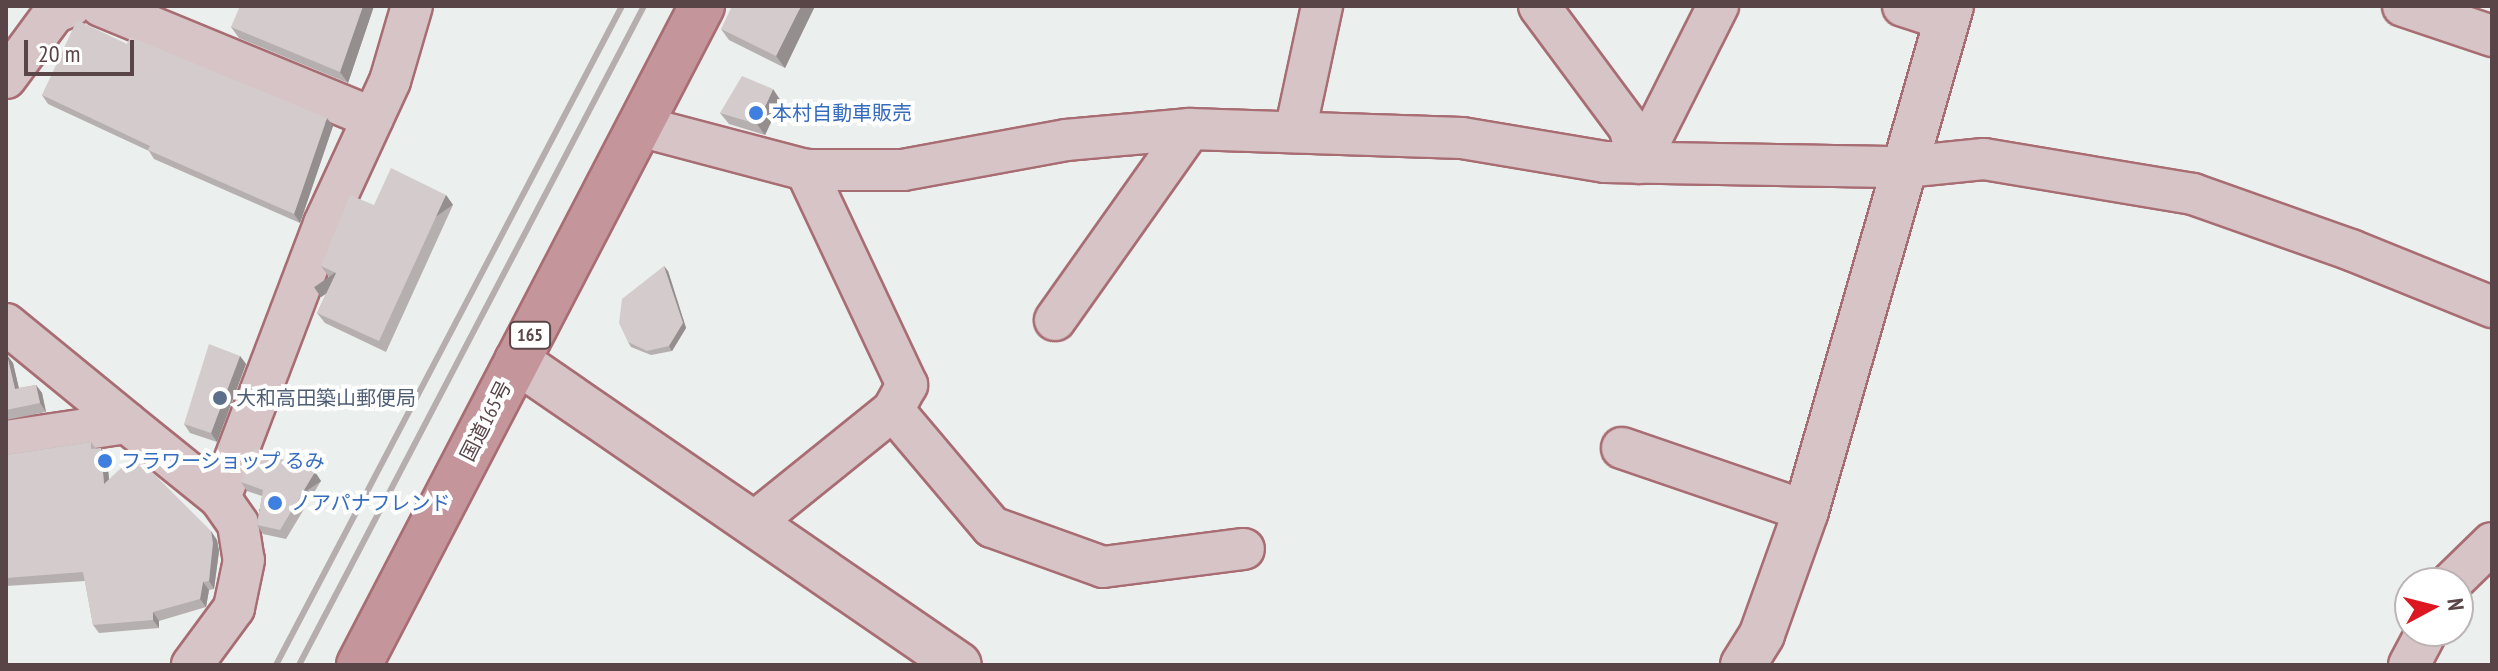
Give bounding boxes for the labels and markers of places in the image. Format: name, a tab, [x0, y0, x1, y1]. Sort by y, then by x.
place label: 本村自動車販売	[772, 101, 912, 125]
marker: 本村自動車販売	[747, 104, 765, 122]
place label: 大和高田築山郵便局	[236, 386, 416, 410]
marker: 大和高田築山郵便局	[211, 389, 229, 407]
place label: フラワーショップ るみ	[121, 449, 325, 473]
marker: フラワーショップ るみ	[96, 452, 114, 470]
place label: ノアパナフレンド	[291, 491, 451, 515]
marker: ノアパナフレンド	[266, 494, 284, 512]

